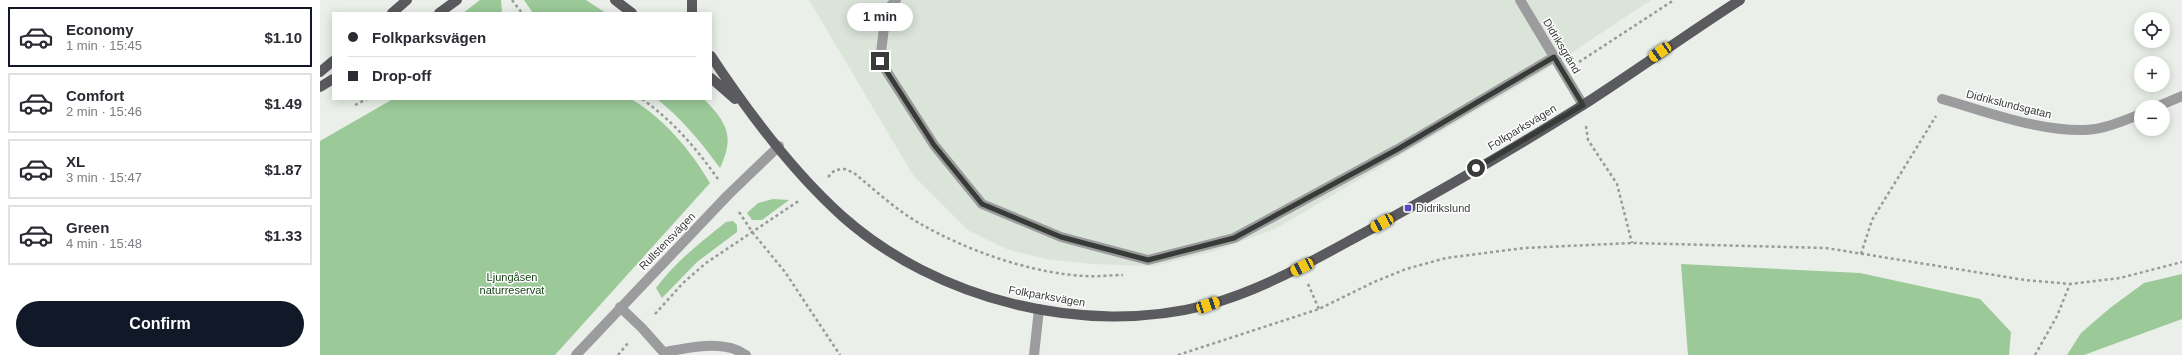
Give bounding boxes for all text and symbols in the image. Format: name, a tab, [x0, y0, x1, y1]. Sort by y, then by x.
callout: 1 min	[847, 3, 913, 31]
text: 1 min	[863, 9, 897, 24]
map controls	[2134, 12, 2170, 136]
button: locate	[2134, 12, 2170, 48]
street label: Didriksgränd	[1541, 16, 1583, 76]
icon: car	[18, 19, 54, 55]
text: Economy	[66, 21, 134, 38]
text: $1.10	[264, 29, 302, 46]
text: Folkparksvägen	[372, 29, 486, 46]
text: 1 min · 15:45	[66, 38, 142, 53]
car	[1647, 40, 1673, 64]
route end	[871, 52, 889, 70]
button: +	[2134, 56, 2170, 92]
text: Drop-off	[372, 67, 431, 84]
icon: car	[18, 85, 54, 121]
text: Comfort	[66, 87, 124, 104]
street label: Didrikslundsgatan	[1965, 88, 2053, 120]
text: $1.49	[264, 95, 302, 112]
button: −	[2134, 100, 2170, 136]
street label: Folkparksvägen	[1486, 102, 1558, 152]
text: 2 min · 15:46	[66, 104, 142, 119]
icon: car	[18, 151, 54, 187]
text: XL	[66, 153, 85, 170]
route start	[1467, 159, 1485, 177]
text: $1.87	[264, 161, 302, 178]
text: 3 min · 15:47	[66, 170, 142, 185]
place label: Didrikslund	[1416, 202, 1470, 214]
marker: Didrikslund	[1403, 203, 1413, 213]
street label: Rullstensvägen	[637, 210, 697, 272]
car	[1369, 212, 1395, 234]
icon: car	[18, 217, 54, 253]
text: Green	[66, 219, 109, 236]
text: $1.33	[264, 227, 302, 244]
text: 4 min · 15:48	[66, 236, 142, 251]
car	[1289, 256, 1315, 278]
park label: Ljungåsen naturreservat	[480, 271, 544, 296]
street label: Folkparksvägen	[1008, 283, 1086, 309]
car	[1195, 295, 1221, 315]
button: Confirm	[16, 301, 304, 347]

